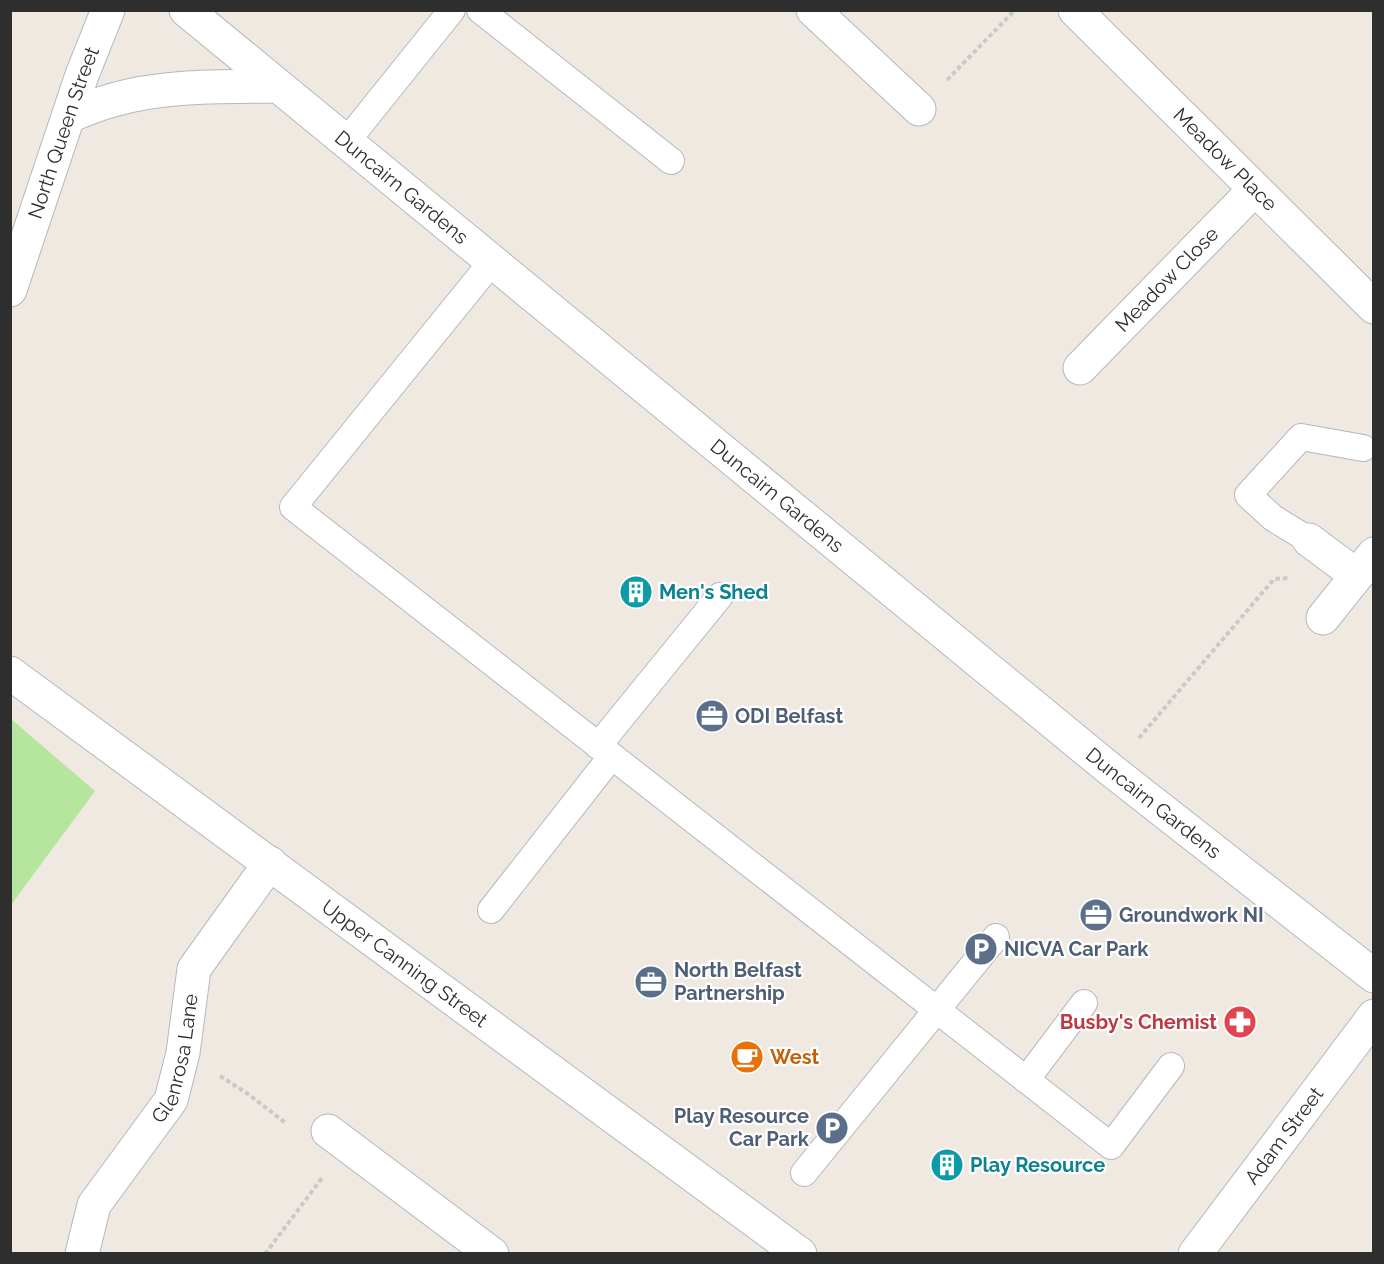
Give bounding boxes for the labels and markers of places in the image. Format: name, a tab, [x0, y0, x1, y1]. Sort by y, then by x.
building icon: Men's Shed	[618, 574, 654, 610]
place label: Men's Shed	[659, 580, 768, 604]
office icon: ODI Belfast	[694, 698, 730, 734]
place label: ODI Belfast	[735, 704, 843, 728]
office icon: Groundwork NI	[1078, 897, 1114, 933]
place label: Groundwork NI	[1119, 903, 1264, 927]
parking icon: NICVA Car Park	[963, 931, 999, 967]
place label: NICVA Car Park	[1004, 937, 1149, 961]
place label: North Belfast Partnership	[674, 958, 802, 1005]
office icon: North Belfast Partnership	[633, 964, 669, 1000]
pharmacy icon: Busby's Chemist	[1222, 1004, 1258, 1040]
place label: Busby's Chemist	[1060, 1010, 1217, 1034]
cafe icon: West	[729, 1039, 765, 1075]
place label: West	[770, 1045, 819, 1069]
place label: Play Resource Car Park	[674, 1104, 810, 1151]
parking icon: Play Resource Car Park	[814, 1110, 850, 1146]
building icon: Play Resource	[929, 1147, 965, 1183]
place label: Play Resource	[970, 1153, 1105, 1177]

